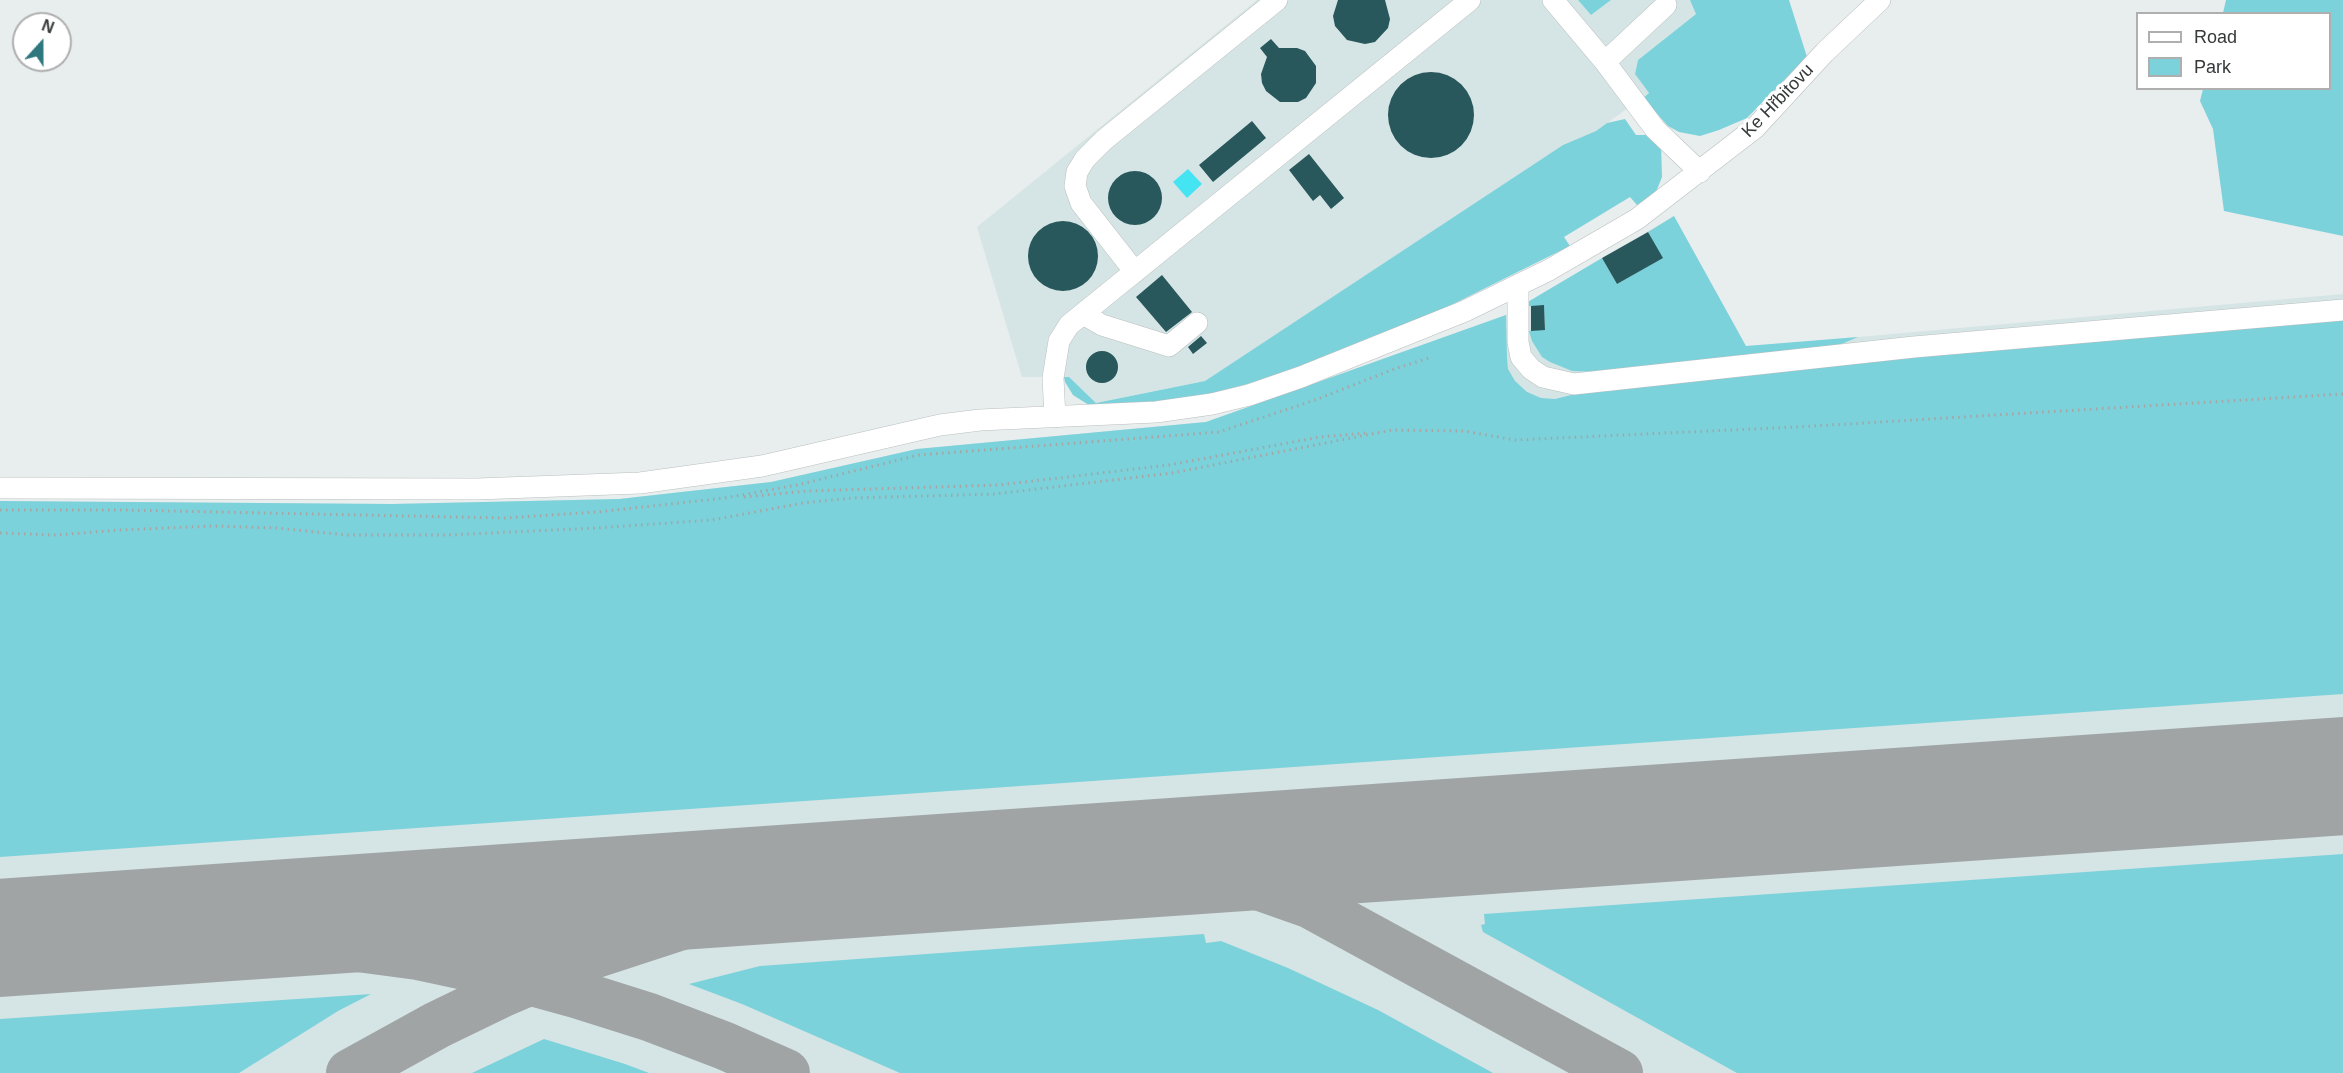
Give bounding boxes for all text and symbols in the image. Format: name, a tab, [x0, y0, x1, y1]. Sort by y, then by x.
north arrow	[12, 12, 72, 72]
legend	[2136, 12, 2331, 90]
text: N	[39, 17, 56, 37]
text: Road	[2194, 27, 2237, 47]
text: Park	[2194, 57, 2231, 77]
street label: Ke Hřbitovu	[1738, 60, 1818, 142]

